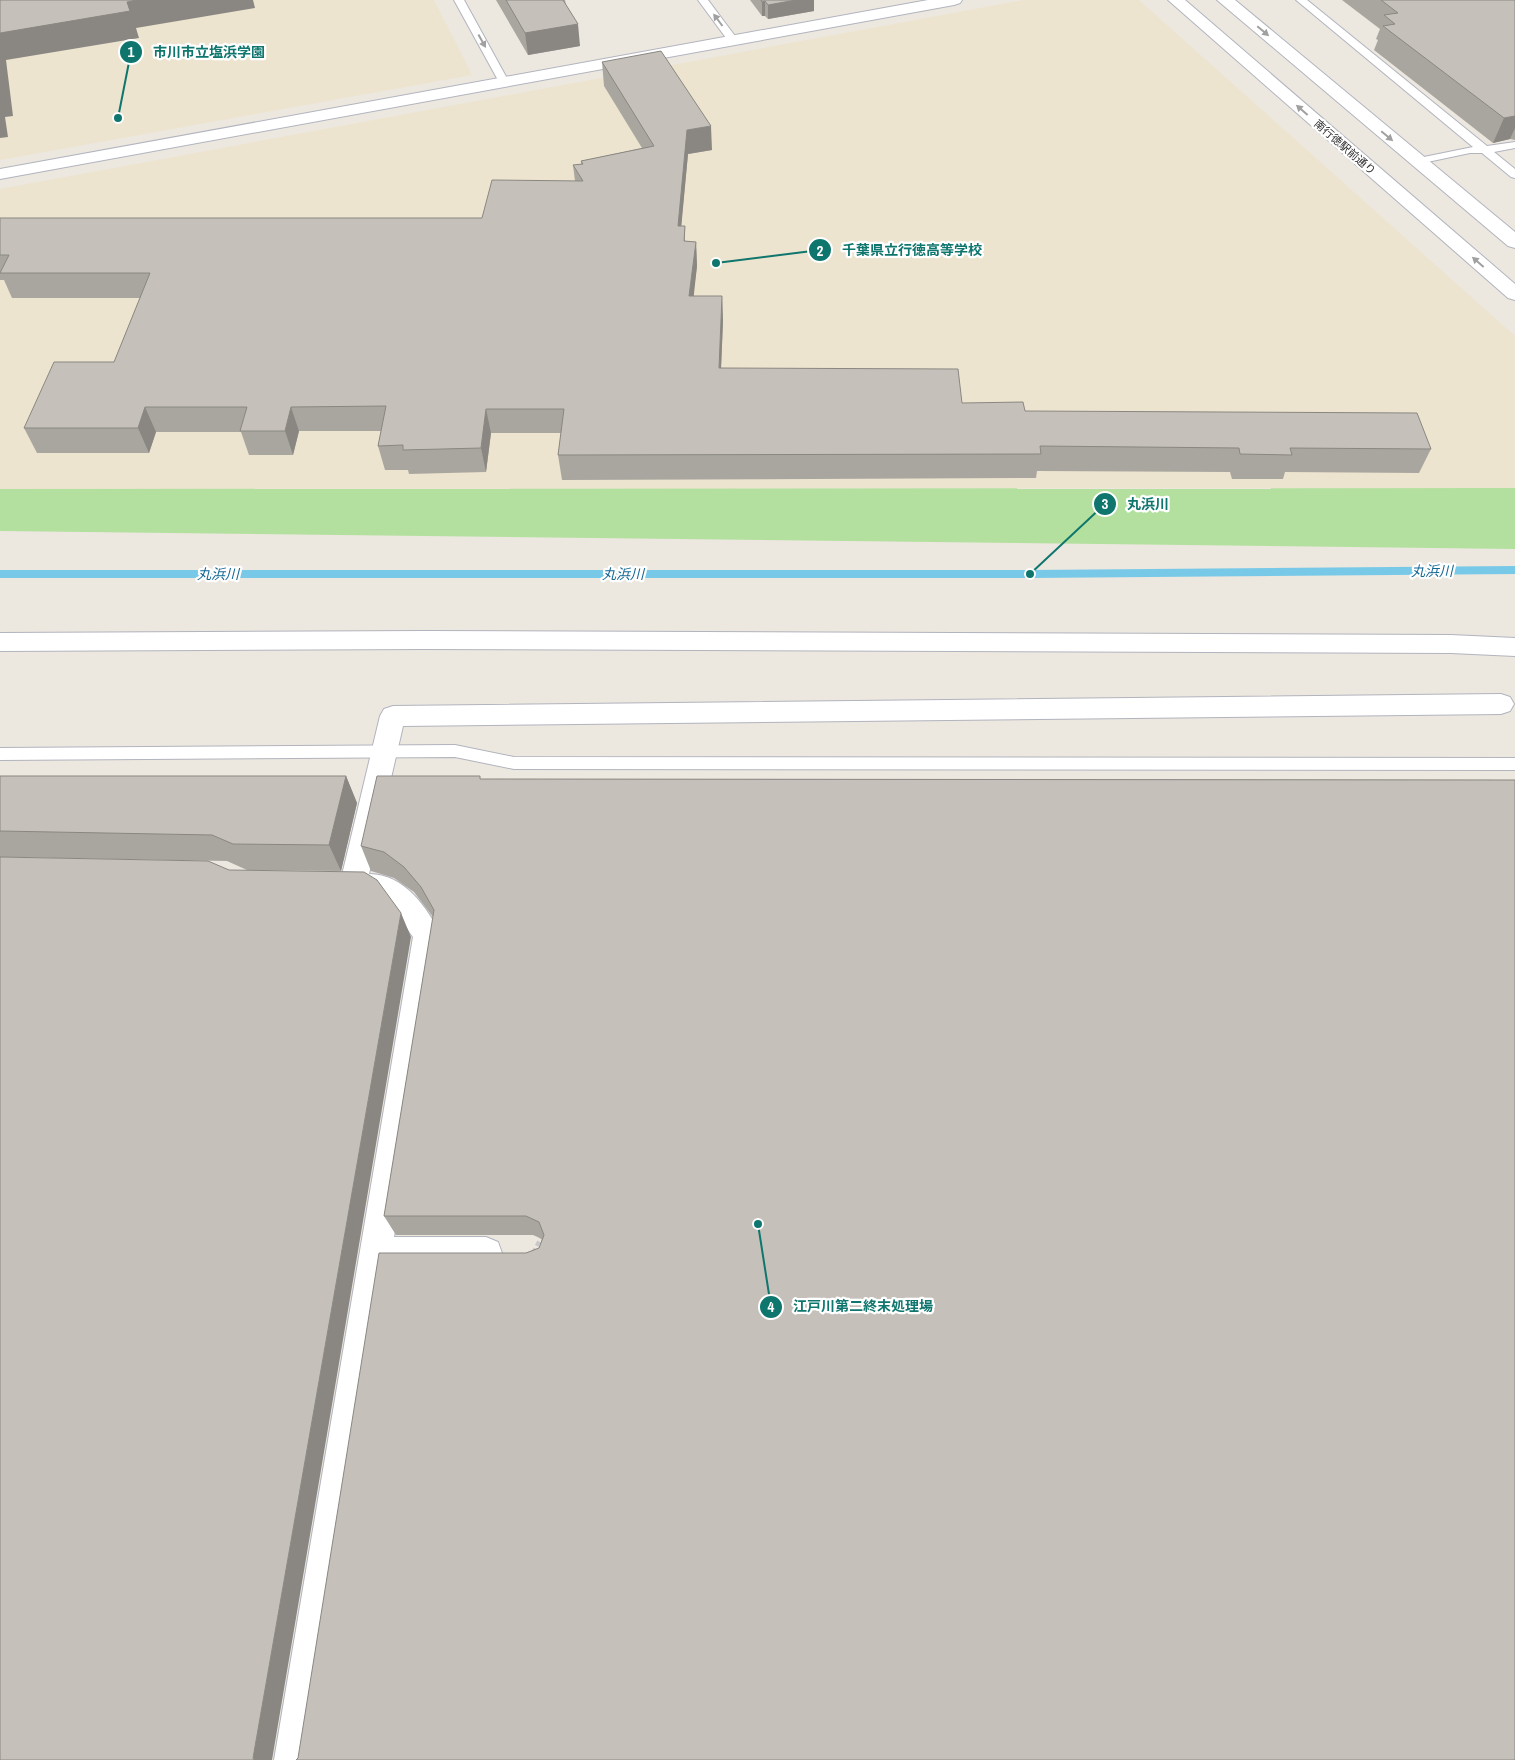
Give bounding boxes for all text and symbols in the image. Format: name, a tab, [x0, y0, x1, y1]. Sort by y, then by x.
one-way arrow	[713, 13, 723, 27]
one-way arrow	[1256, 26, 1269, 37]
one-way arrow	[478, 34, 486, 48]
callout: 市川市立塩浜学園	[118, 38, 275, 67]
text: 1	[128, 41, 135, 62]
text: 市川市立塩浜学園	[153, 43, 265, 61]
one-way arrow	[1296, 104, 1309, 115]
street label: 南行徳駅前通り	[1311, 116, 1379, 178]
one-way arrow	[1381, 130, 1394, 141]
callout: 千葉県立行徳高等学校	[807, 236, 992, 265]
text: 2	[817, 240, 824, 261]
text: 千葉県立行徳高等学校	[842, 241, 982, 259]
one-way arrow	[1473, 256, 1485, 268]
callout: 丸浜川	[1092, 489, 1179, 518]
text: 3	[1102, 493, 1109, 514]
text: 丸浜川	[1127, 495, 1169, 513]
water label: 丸浜川	[1411, 562, 1455, 580]
water label: 丸浜川	[197, 565, 241, 583]
water label: 丸浜川	[602, 565, 646, 583]
callout: 江戸川第二終末処理場	[758, 1292, 943, 1321]
text: 4	[768, 1296, 775, 1317]
text: 江戸川第二終末処理場	[793, 1297, 933, 1315]

